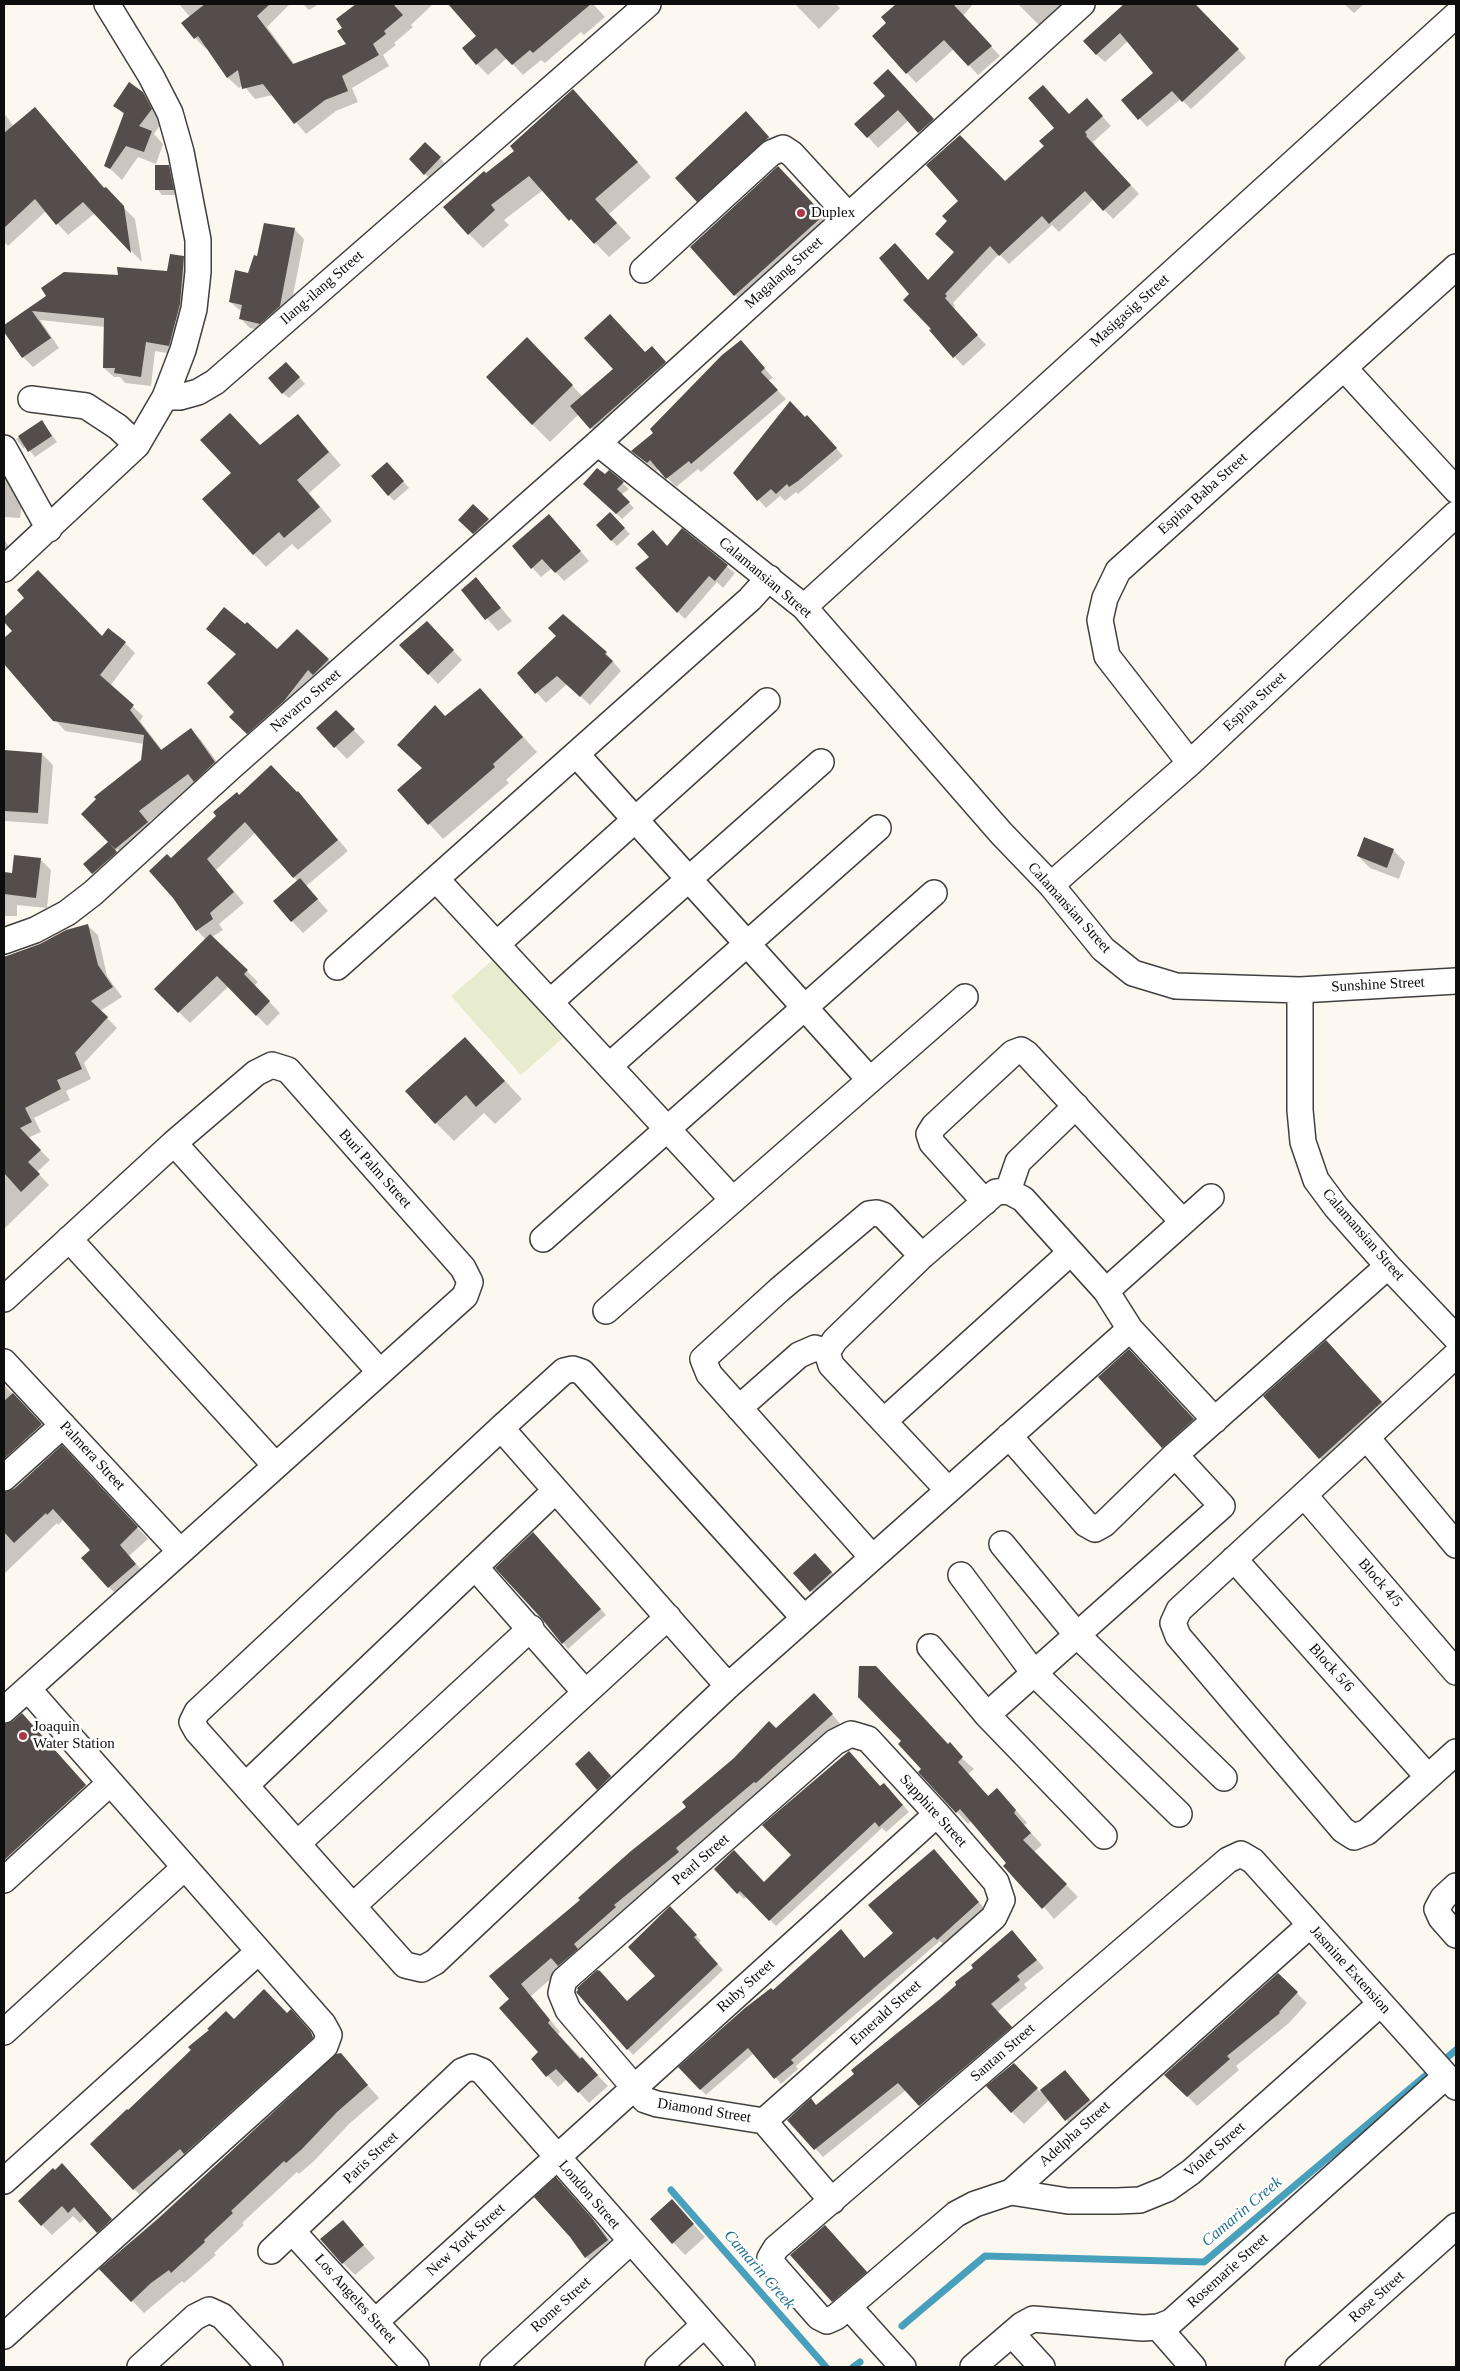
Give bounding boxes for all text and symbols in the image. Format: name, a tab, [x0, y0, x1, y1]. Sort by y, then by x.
place label: Duplex	[811, 204, 855, 222]
marker: Duplex	[795, 207, 807, 219]
street label: Magalang Street	[741, 233, 827, 313]
street label: Ilang-ilang Street	[277, 247, 367, 329]
street label: Masigasig Street	[1087, 271, 1173, 351]
street label: Espina Baba Street	[1155, 449, 1251, 539]
street label: Calamansian Street	[715, 534, 815, 622]
street label: Navarro Street	[267, 665, 345, 737]
street label: Espina Street	[1220, 668, 1290, 736]
street label: Calamansian Street	[1023, 859, 1115, 957]
street label: Sunshine Street	[1331, 974, 1425, 996]
street label: Buri Palm Street	[335, 1126, 415, 1212]
street label: Calamansian Street	[1318, 1185, 1408, 1285]
street label: Palmera Street	[55, 1418, 129, 1494]
street label: Block 4/5	[1354, 1555, 1406, 1611]
street label: Block 5/6	[1305, 1640, 1357, 1696]
place label: Joaquin Water Station	[33, 1718, 115, 1753]
marker: Joaquin Water Station	[17, 1730, 29, 1742]
street label: Sapphire Street	[896, 1771, 970, 1851]
street label: Pearl Street	[669, 1830, 733, 1890]
street label: Jasmine Extension	[1306, 1922, 1394, 2018]
street label: Ruby Street	[714, 1955, 778, 2017]
street label: Emerald Street	[847, 1976, 925, 2050]
street label: Santan Street	[967, 2020, 1039, 2086]
street label: Diamond Street	[656, 2095, 752, 2127]
street label: Adelpha Street	[1036, 2097, 1114, 2171]
street label: Violet Street	[1181, 2118, 1249, 2182]
street label: Paris Street	[340, 2128, 402, 2188]
street label: London Street	[554, 2157, 624, 2233]
water label: Camarin Creek	[1198, 2173, 1286, 2251]
street label: New York Street	[423, 2200, 509, 2280]
water label: Camarin Creek	[719, 2227, 799, 2313]
street label: Rosemarie Street	[1184, 2230, 1272, 2312]
street label: Los Angeles Street	[310, 2251, 400, 2347]
street label: Rose Street	[1345, 2267, 1409, 2327]
street label: Rome Street	[527, 2273, 595, 2337]

